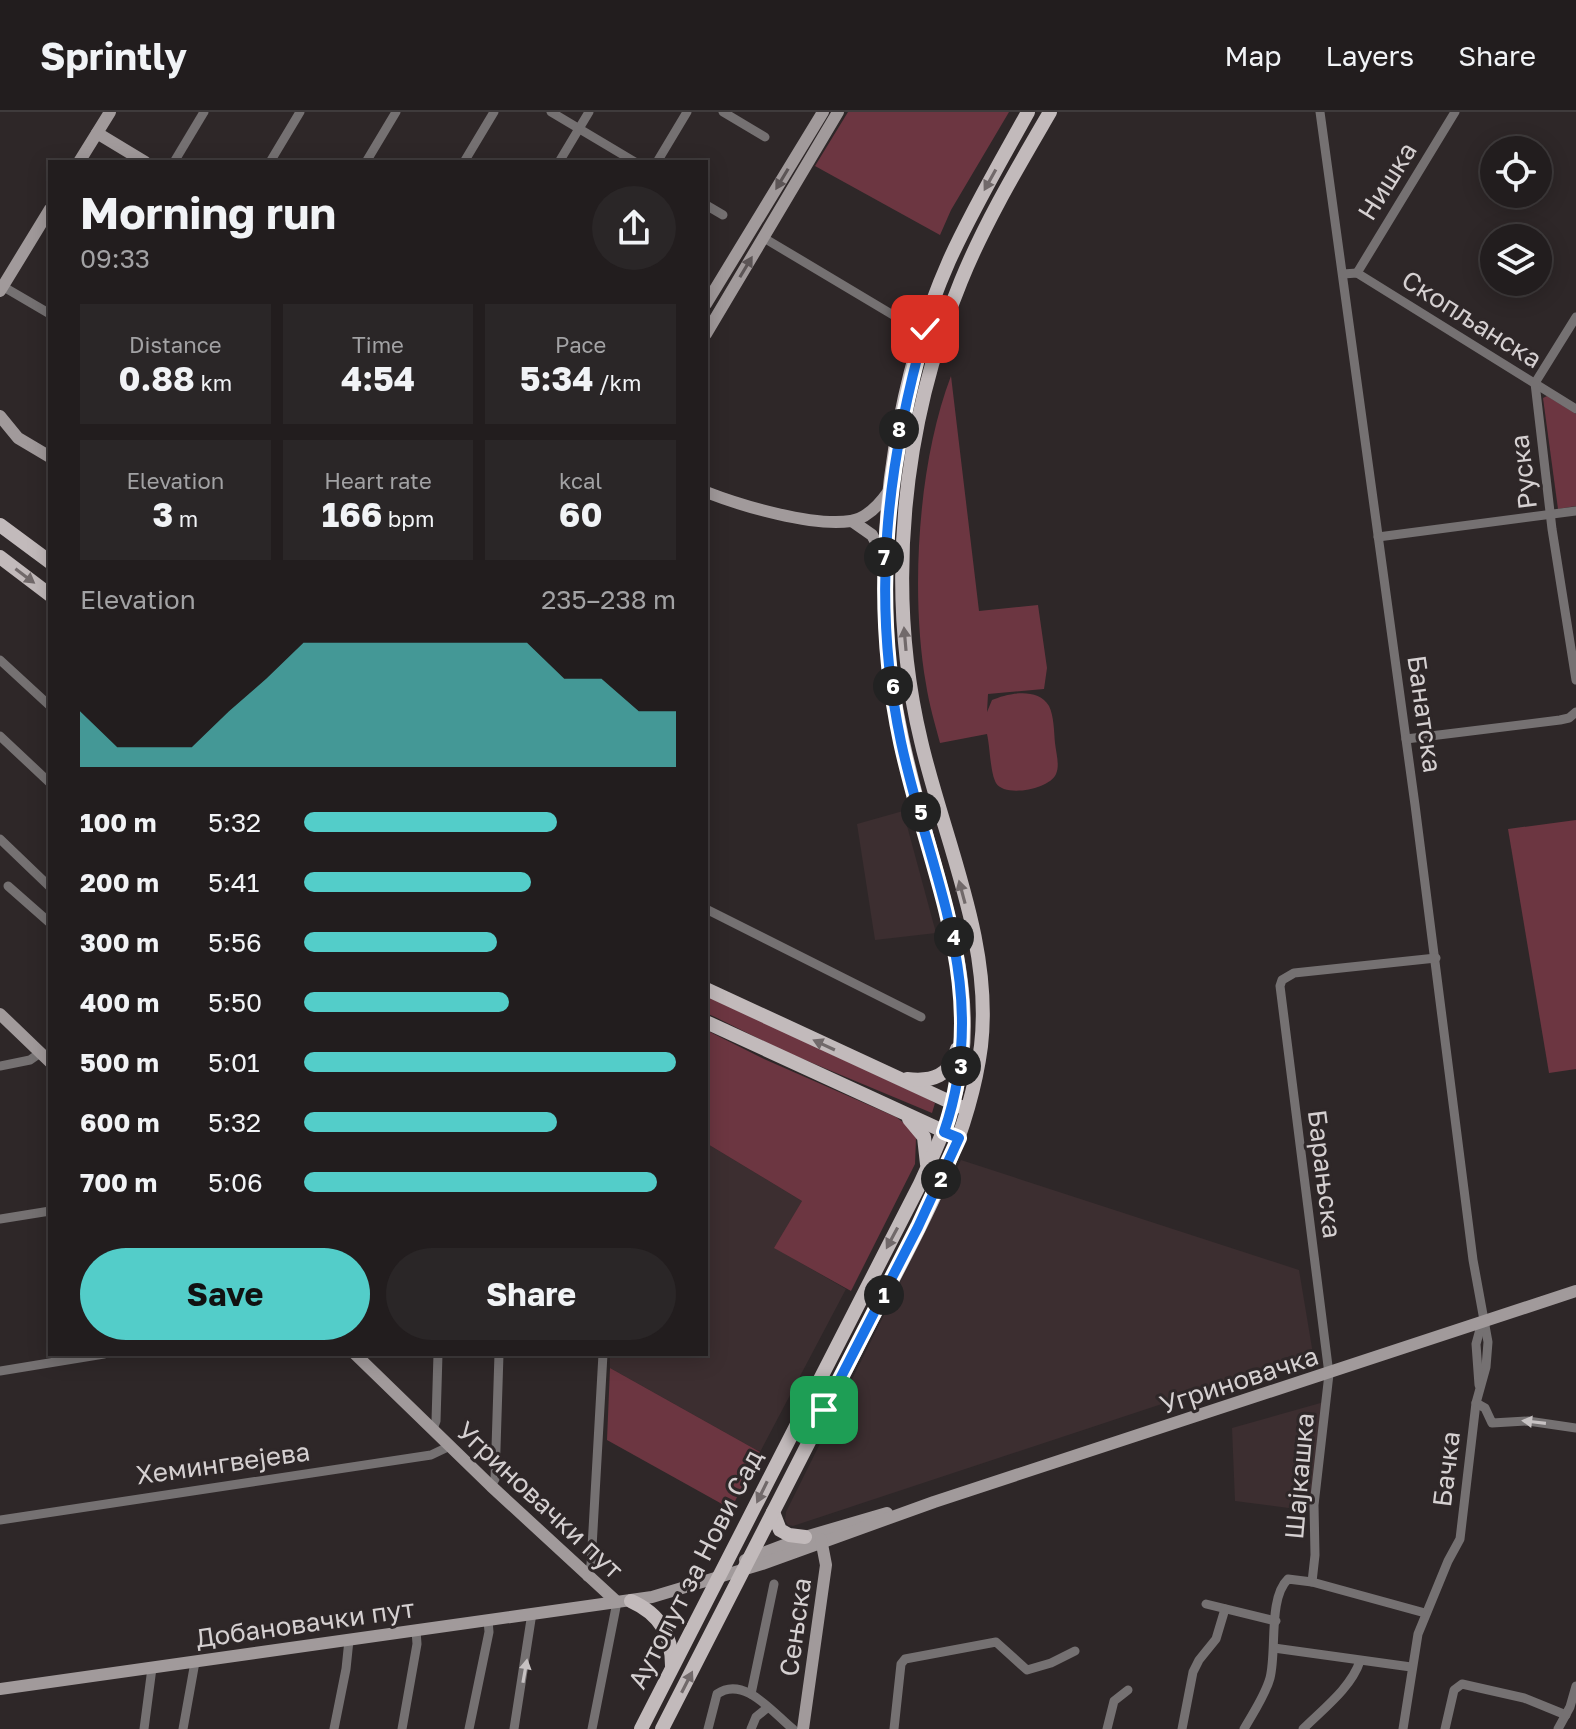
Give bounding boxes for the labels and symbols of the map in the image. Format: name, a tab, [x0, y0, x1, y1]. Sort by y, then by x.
street label: Нишка	[1351, 136, 1423, 226]
one-way arrow	[775, 168, 789, 190]
one-way arrow	[984, 169, 998, 191]
one-way arrow	[739, 256, 753, 278]
street label: Скопљанска	[1396, 264, 1548, 374]
pin	[891, 295, 959, 363]
pin: 8	[879, 409, 919, 449]
street label: Руска	[1503, 433, 1543, 511]
pin: 7	[864, 537, 904, 577]
one-way arrow	[15, 567, 35, 583]
one-way arrow	[898, 626, 911, 651]
street label: Банатска	[1401, 653, 1449, 775]
pin: 6	[873, 666, 913, 706]
pin: 5	[901, 792, 941, 832]
one-way arrow	[956, 879, 968, 904]
pin: 4	[934, 917, 974, 957]
one-way arrow	[812, 1038, 835, 1052]
pin: 3	[941, 1046, 981, 1086]
street label: Барањска	[1302, 1108, 1348, 1240]
pin: 2	[921, 1159, 961, 1199]
one-way arrow	[886, 1226, 899, 1249]
pin: 1	[864, 1275, 904, 1315]
street label: Угриновачка	[1156, 1340, 1322, 1420]
pin	[790, 1376, 858, 1444]
street label: Шајкашка	[1278, 1412, 1320, 1540]
street label: Угриновачки пут	[450, 1415, 630, 1585]
one-way arrow	[1521, 1416, 1546, 1429]
street label: Бачка	[1426, 1429, 1466, 1509]
street label: Хемингвејева	[134, 1435, 312, 1491]
street label: Аутопут за Нови Сад	[621, 1444, 769, 1694]
one-way arrow	[755, 1480, 769, 1503]
street label: Сењска	[773, 1576, 817, 1678]
street label: Добановачки пут	[194, 1592, 417, 1654]
one-way arrow	[519, 1658, 531, 1683]
one-way arrow	[680, 1670, 693, 1693]

